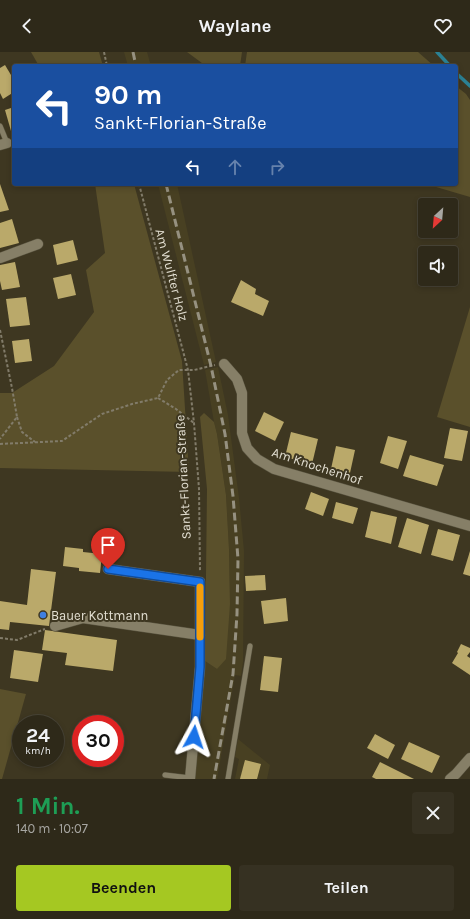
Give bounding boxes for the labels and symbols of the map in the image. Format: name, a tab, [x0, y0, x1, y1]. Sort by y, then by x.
north arrow	[418, 198, 458, 238]
street label: Am Wulfter Holz	[152, 227, 192, 323]
street label: Sankt-Florian-Straße	[172, 414, 194, 540]
street label: Am Knochenhof	[270, 444, 365, 488]
pin	[91, 528, 125, 569]
place label: Bauer Kottmann	[51, 608, 148, 623]
marker: Bauer Kottmann	[38, 610, 48, 620]
speed limit sign: 30	[72, 715, 124, 767]
position arrow	[173, 716, 215, 758]

